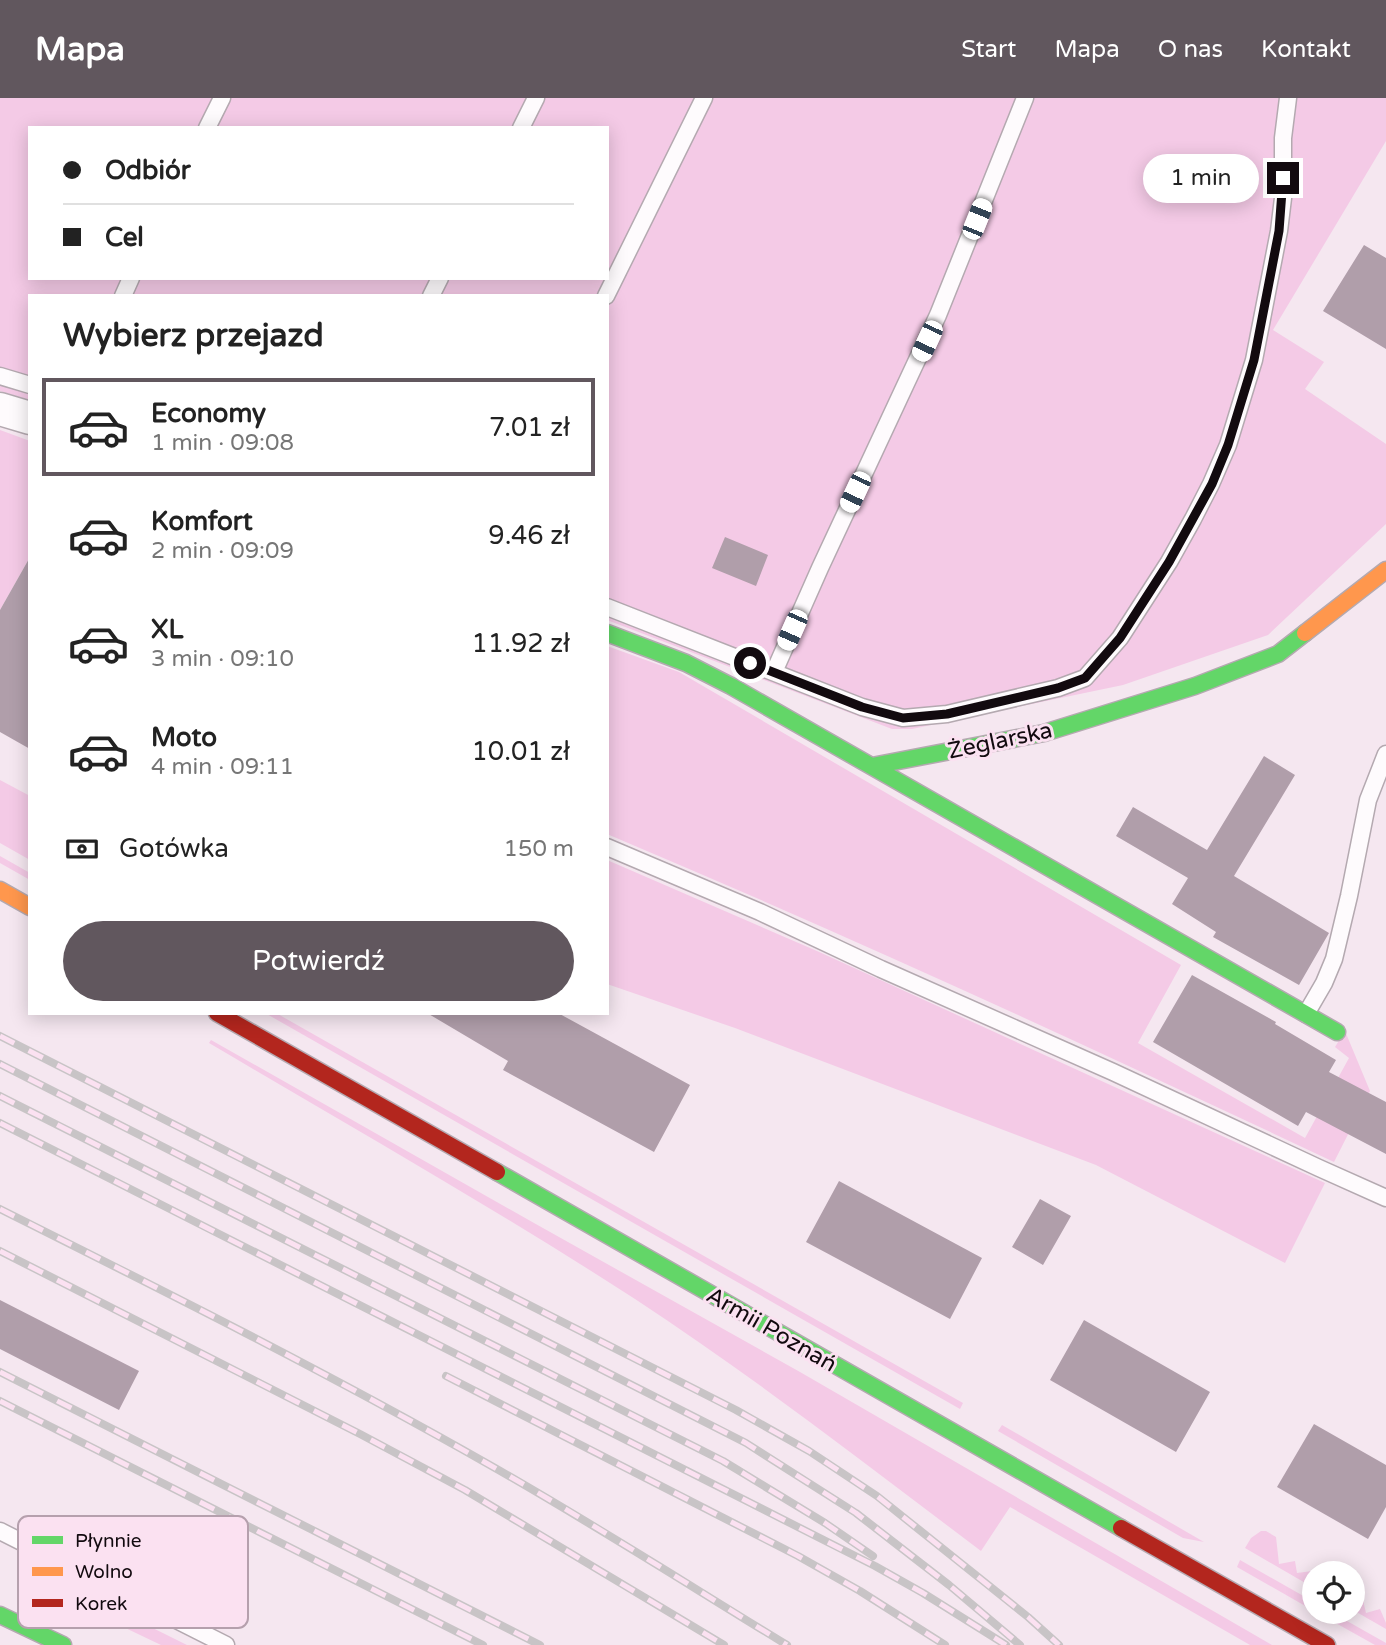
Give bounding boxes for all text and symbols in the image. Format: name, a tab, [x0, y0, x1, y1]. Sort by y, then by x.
text: Mapa	[35, 30, 125, 69]
text: Start	[961, 35, 1016, 64]
text: Mapa	[1054, 35, 1120, 64]
text: O nas	[1158, 35, 1223, 64]
text: Kontakt	[1261, 35, 1351, 64]
callout: 1 min	[1143, 154, 1258, 202]
text: Odbiór	[105, 155, 191, 186]
route end	[1267, 162, 1299, 194]
text: 1 min	[1170, 164, 1232, 192]
car	[960, 196, 995, 242]
text: Cel	[105, 222, 144, 253]
text: Wybierz przejazd	[63, 317, 324, 355]
car	[909, 318, 946, 364]
icon: car	[67, 396, 130, 459]
text: Economy	[151, 398, 266, 429]
text: 7.01 zł	[489, 412, 570, 443]
text: 1 min · 09:08	[151, 429, 294, 457]
car	[837, 469, 874, 515]
icon: car	[67, 504, 130, 567]
text: Komfort	[151, 506, 253, 537]
text: 9.46 zł	[488, 520, 570, 551]
text: 2 min · 09:09	[151, 537, 294, 565]
car	[774, 607, 811, 653]
icon: car	[67, 612, 130, 675]
text: XL	[151, 614, 183, 645]
text: 11.92 zł	[471, 628, 570, 659]
text: 3 min · 09:10	[151, 645, 294, 673]
route start	[734, 647, 766, 679]
street label: Żeglarska	[945, 716, 1055, 766]
icon: car	[67, 720, 130, 783]
text: Moto	[151, 722, 217, 753]
text: 10.01 zł	[471, 736, 570, 767]
text: 4 min · 09:11	[151, 753, 294, 781]
icon: cash	[63, 830, 101, 868]
text: Gotówka	[119, 833, 229, 864]
text: 150 m	[504, 835, 574, 863]
button: Potwierdź	[63, 921, 574, 1001]
street label: Armii Poznań	[701, 1281, 842, 1378]
legend	[18, 1516, 248, 1628]
text: Płynnie	[75, 1530, 142, 1552]
text: Wolno	[75, 1561, 133, 1583]
map controls	[1302, 1561, 1365, 1624]
button: locate	[1302, 1561, 1365, 1624]
text: Korek	[75, 1593, 127, 1615]

